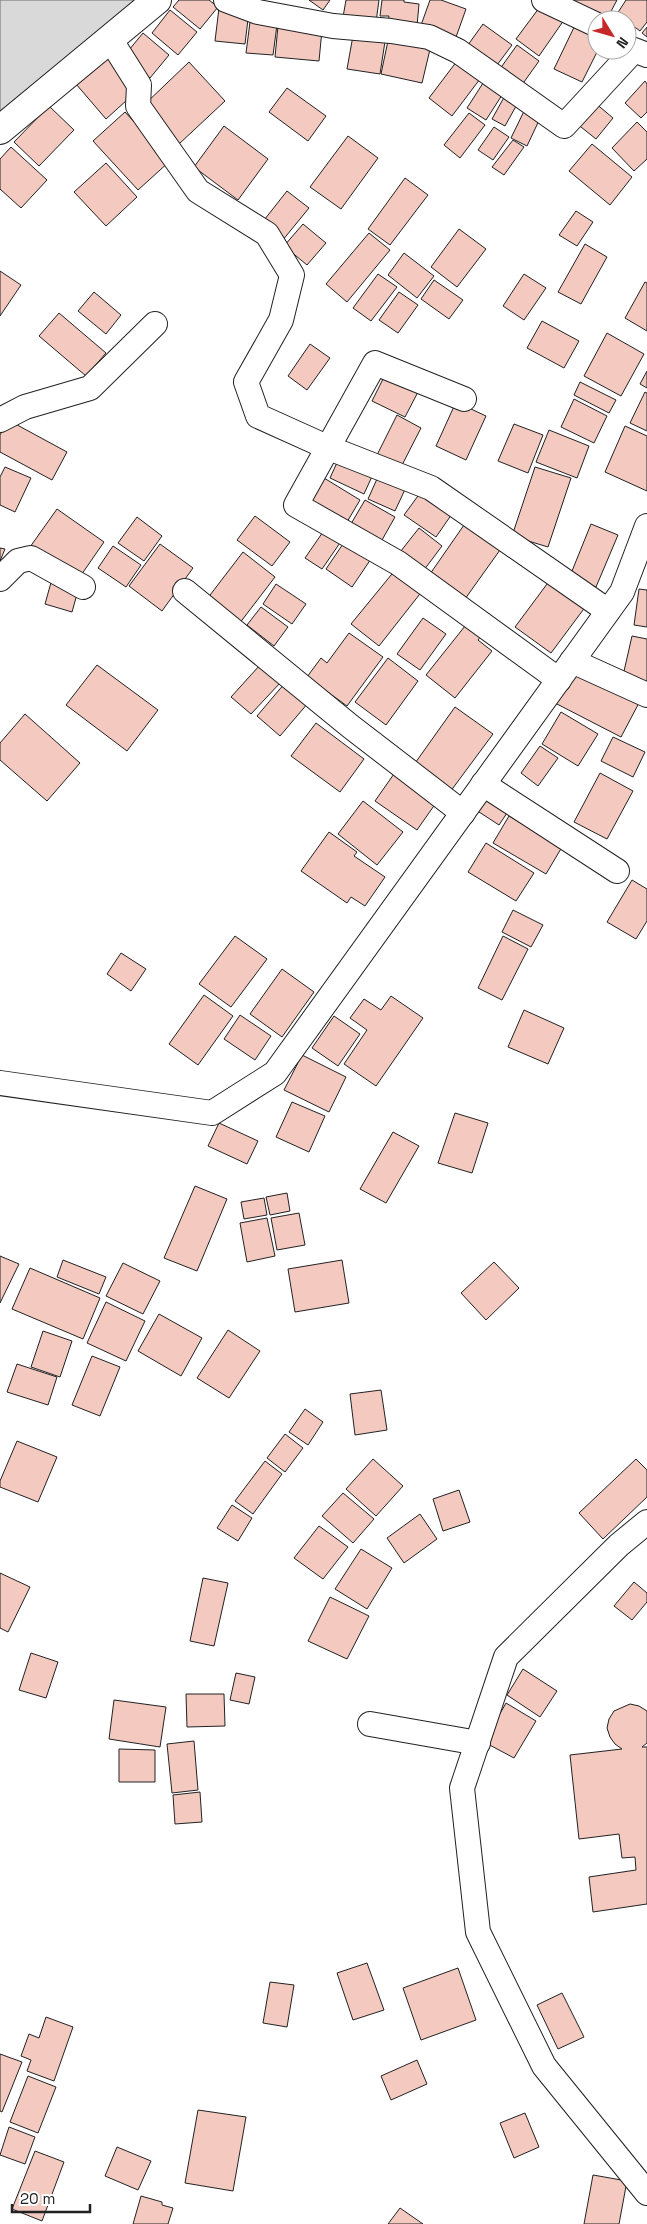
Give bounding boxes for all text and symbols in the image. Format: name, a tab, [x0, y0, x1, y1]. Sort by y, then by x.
north arrow	[587, 10, 637, 60]
text: N	[612, 34, 632, 52]
scale bar	[12, 2182, 90, 2214]
text: 20 m	[20, 2189, 55, 2208]

